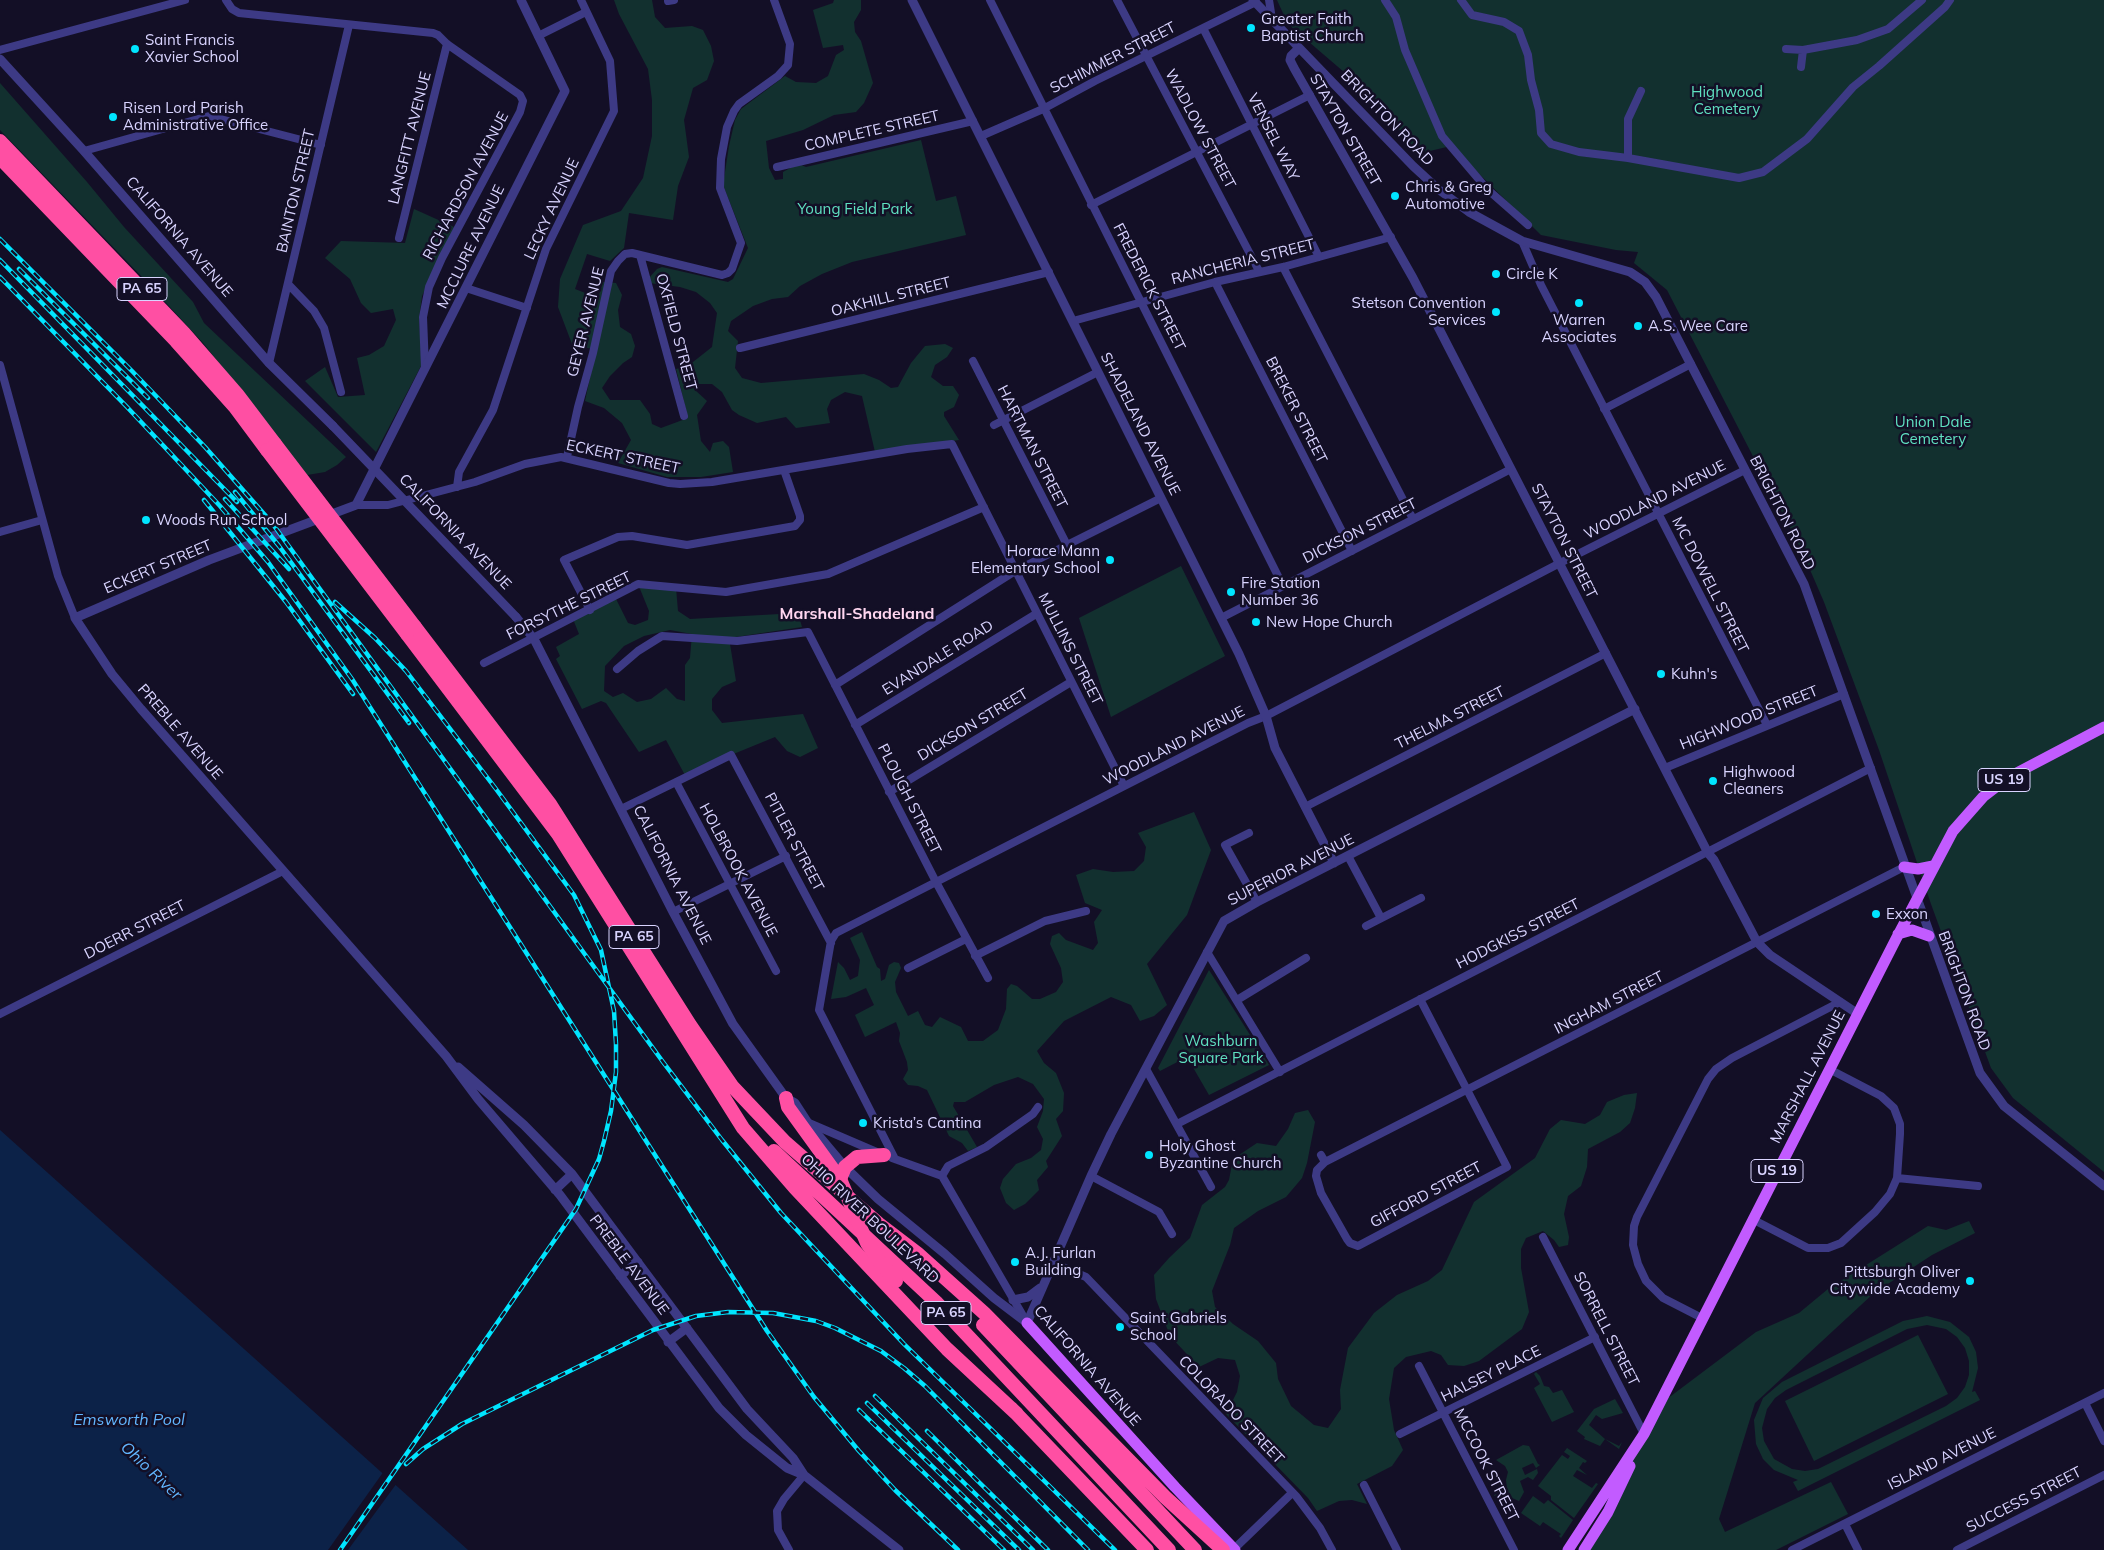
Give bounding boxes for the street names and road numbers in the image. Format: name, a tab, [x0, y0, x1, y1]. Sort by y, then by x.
street label: SCHIMMER STREET	[1047, 18, 1179, 98]
street label: WADLOW STREET	[1161, 66, 1239, 192]
street label: BRIGHTON ROAD	[1337, 66, 1437, 170]
street label: LANGFITT AVENUE	[385, 70, 435, 206]
street label: STAYTON STREET	[1306, 71, 1384, 189]
street label: VENSEL WAY	[1243, 90, 1303, 184]
street label: COMPLETE STREET	[803, 107, 941, 155]
street label: RICHARDSON AVENUE	[419, 109, 513, 263]
street label: BAINTON STREET	[273, 127, 319, 255]
street label: LECKY AVENUE	[521, 155, 583, 263]
street label: CALIFORNIA AVENUE	[122, 173, 236, 301]
street label: MCCLURE AVENUE	[433, 182, 509, 312]
street label: FREDERICK STREET	[1109, 220, 1189, 354]
street label: RANCHERIA STREET	[1169, 235, 1317, 289]
street label: GEYER AVENUE	[564, 265, 608, 379]
street label: OXFIELD STREET	[652, 271, 700, 393]
street label: OAKHILL STREET	[829, 273, 953, 321]
road number: PA 65	[117, 278, 167, 300]
street label: SHADELAND AVENUE	[1096, 350, 1184, 498]
street label: BREKER STREET	[1261, 354, 1331, 466]
street label: HARTMAN STREET	[993, 382, 1071, 512]
street label: ECKERT STREET	[565, 436, 681, 478]
street label: BRIGHTON ROAD	[1745, 453, 1819, 573]
street label: WOODLAND AVENUE	[1581, 456, 1729, 544]
street label: CALIFORNIA AVENUE	[395, 470, 515, 594]
street label: STAYTON STREET	[1527, 481, 1601, 601]
street label: DICKSON STREET	[1300, 494, 1420, 568]
street label: MC DOWELL STREET	[1668, 514, 1752, 656]
street label: ECKERT STREET	[101, 536, 215, 598]
street label: FORSYTHE STREET	[504, 568, 634, 644]
street label: MULLINS STREET	[1034, 590, 1106, 708]
street label: EVANDALE ROAD	[879, 617, 997, 699]
street label: PREBLE AVENUE	[134, 681, 226, 783]
street label: HIGHWOOD STREET	[1677, 682, 1821, 754]
street label: THELMA STREET	[1392, 683, 1508, 753]
street label: DICKSON STREET	[915, 685, 1031, 765]
street label: WOODLAND AVENUE	[1100, 702, 1248, 790]
street label: PLOUGH STREET	[873, 741, 945, 857]
road number: US 19	[1978, 768, 2030, 792]
street label: PITLER STREET	[760, 790, 828, 894]
street label: HOLBROOK AVENUE	[695, 800, 781, 940]
street label: CALIFORNIA AVENUE	[629, 802, 715, 948]
street label: SUPERIOR AVENUE	[1225, 830, 1357, 910]
street label: HODGKISS STREET	[1453, 895, 1583, 973]
street label: DOERR STREET	[81, 897, 189, 963]
road number: PA 65	[609, 926, 659, 949]
street label: BRIGHTON ROAD	[1934, 929, 1994, 1053]
street label: INGHAM STREET	[1551, 968, 1667, 1038]
street label: MARSHALL AVENUE	[1767, 1007, 1849, 1147]
street label: OHIO RIVER BOULEVARD	[797, 1150, 943, 1288]
street label: GIFFORD STREET	[1367, 1158, 1485, 1232]
road number: US 19	[1751, 1160, 1803, 1182]
street label: PREBLE AVENUE	[586, 1211, 672, 1319]
street label: SORRELL STREET	[1569, 1269, 1643, 1389]
road number: PA 65	[921, 1302, 971, 1325]
street label: CALIFORNIA AVENUE	[1030, 1302, 1144, 1430]
street label: HALSEY PLACE	[1438, 1342, 1544, 1406]
street label: COLORADO STREET	[1175, 1352, 1287, 1468]
street label: MCCOOK STREET	[1450, 1405, 1522, 1525]
street label: ISLAND AVENUE	[1885, 1424, 1999, 1494]
street label: SUCCESS STREET	[1963, 1463, 2085, 1537]

